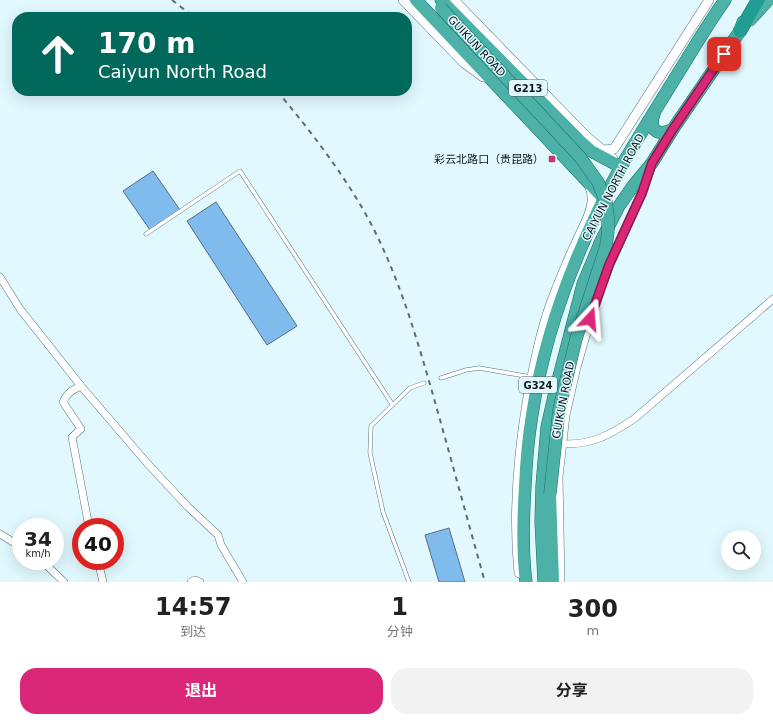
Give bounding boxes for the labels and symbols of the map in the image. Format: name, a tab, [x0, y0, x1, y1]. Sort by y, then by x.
street label: GUIKUN ROAD	[445, 13, 508, 80]
pin	[707, 37, 741, 71]
road number: G213	[509, 80, 547, 96]
street label: CAIYUN NORTH ROAD	[580, 132, 647, 243]
place label: 彩云北路口（贵昆路）	[434, 153, 544, 166]
marker: 彩云北路口（贵昆路）	[547, 154, 557, 164]
position arrow	[569, 298, 611, 340]
street label: GUIKUN ROAD	[550, 360, 577, 440]
road number: G324	[519, 377, 557, 393]
speed limit sign: 40	[72, 518, 124, 570]

